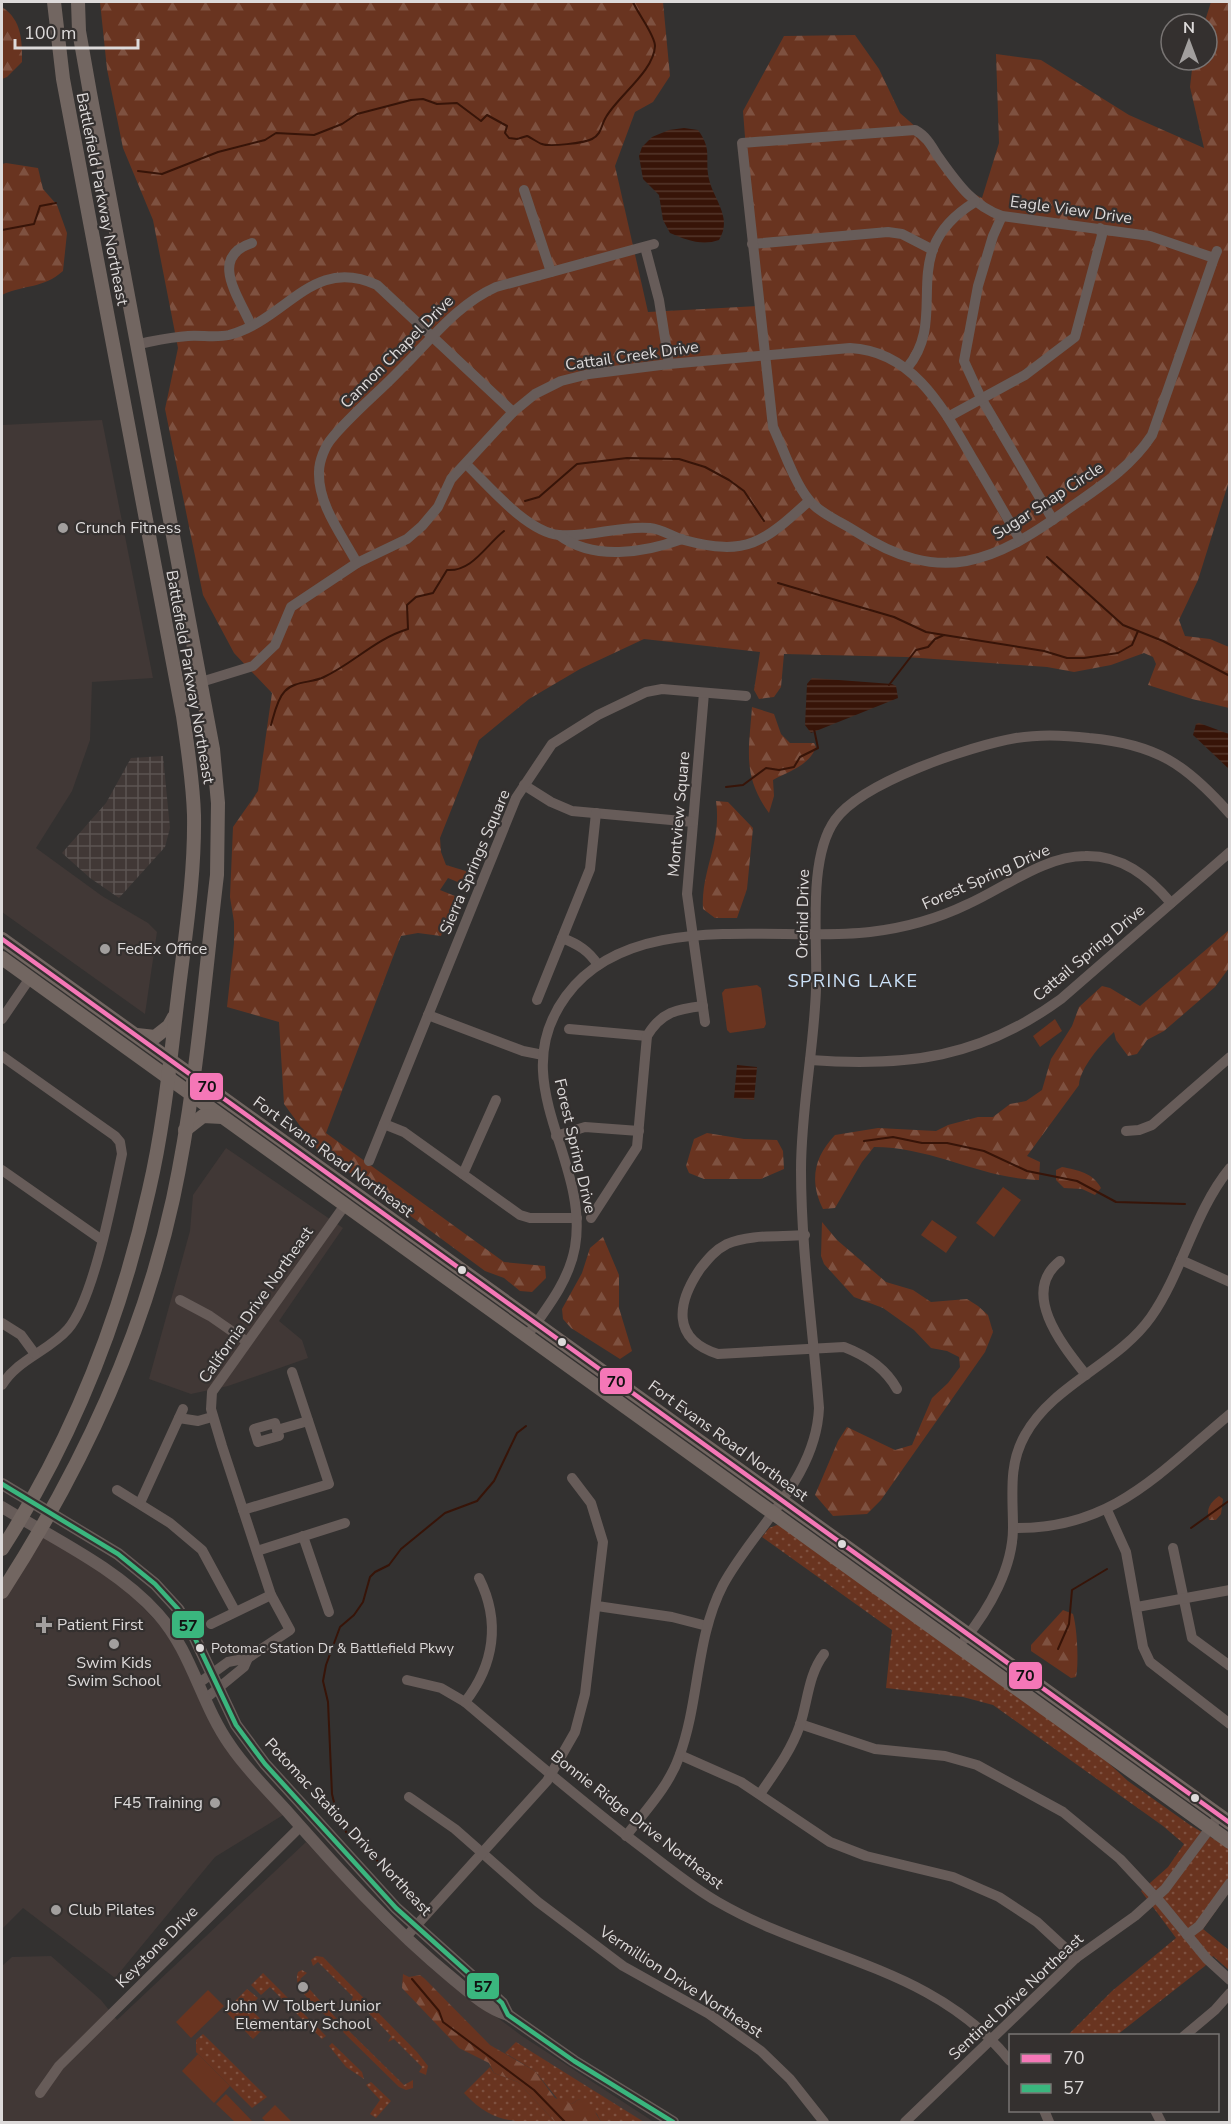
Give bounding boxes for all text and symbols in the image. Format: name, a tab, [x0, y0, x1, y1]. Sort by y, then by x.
scale bar	[15, 12, 138, 50]
north arrow	[1159, 12, 1219, 72]
text: N	[1183, 17, 1195, 39]
text: 100 m	[24, 21, 76, 45]
street label: Battlefield Parkway Northeast	[71, 91, 134, 308]
street label: Eagle View Drive	[1009, 191, 1133, 229]
street label: Cannon Chapel Drive	[335, 290, 459, 414]
street label: Cattail Creek Drive	[564, 336, 700, 376]
street label: Sugar Snap Circle	[988, 457, 1108, 545]
place label: Crunch Fitness	[75, 517, 181, 539]
marker: Crunch Fitness	[56, 521, 70, 535]
street label: Battlefield Parkway Northeast	[160, 568, 220, 786]
street label: Montview Square	[663, 750, 695, 878]
street label: Sierra Springs Square	[434, 786, 516, 938]
street label: Forest Spring Drive	[919, 839, 1053, 915]
street label: Orchid Drive	[791, 869, 815, 959]
street label: Cattail Spring Drive	[1028, 900, 1150, 1006]
place label: FedEx Office	[117, 938, 207, 960]
marker: FedEx Office	[98, 942, 112, 956]
district label: SPRING LAKE	[788, 969, 918, 993]
line badge: 70	[189, 1072, 224, 1101]
text: 70	[197, 1076, 217, 1098]
street label: Forest Spring Drive	[549, 1076, 601, 1216]
street label: Fort Evans Road Northeast	[248, 1091, 418, 1223]
street label: California Drive Northeast	[194, 1222, 319, 1388]
unlabelled marker	[456, 1264, 468, 1276]
unlabelled marker	[556, 1336, 568, 1348]
line badge: 70	[599, 1367, 633, 1395]
text: 70	[606, 1371, 626, 1393]
street label: Fort Evans Road Northeast	[643, 1375, 813, 1507]
unlabelled marker	[836, 1538, 848, 1550]
line badge: 57	[171, 1610, 205, 1639]
place label: Patient First	[57, 1614, 144, 1636]
text: 57	[178, 1615, 198, 1637]
marker: Patient First	[35, 1616, 53, 1634]
marker: Swim Kids Swim School	[107, 1637, 121, 1651]
place label: Potomac Station Dr & Battlefield Pkwy	[211, 1639, 455, 1658]
marker: Potomac Station Dr & Battlefield Pkwy	[194, 1642, 206, 1654]
place label: Swim Kids Swim School	[67, 1652, 161, 1692]
line badge: 70	[1008, 1661, 1043, 1690]
text: 70	[1015, 1665, 1035, 1687]
street label: Potomac Station Drive Northeast	[260, 1733, 437, 1921]
street label: Bonnie Ridge Drive Northeast	[546, 1746, 728, 1895]
place label: F45 Training	[113, 1792, 203, 1814]
unlabelled marker	[1189, 1792, 1201, 1804]
marker: F45 Training	[208, 1796, 222, 1810]
place label: Club Pilates	[68, 1899, 155, 1921]
street label: Keystone Drive	[111, 1901, 203, 1993]
marker: Club Pilates	[49, 1903, 63, 1917]
street label: Vermillion Drive Northeast	[594, 1920, 767, 2043]
street label: Sentinel Drive Northeast	[944, 1928, 1089, 2065]
line badge: 57	[466, 1972, 500, 2000]
text: 57	[473, 1976, 493, 1998]
marker: John W Tolbert Junior Elementary School	[296, 1980, 310, 1994]
place label: John W Tolbert Junior Elementary School	[224, 1995, 381, 2035]
legend	[1009, 2034, 1219, 2112]
text: 70	[1063, 2046, 1085, 2070]
text: 57	[1063, 2076, 1085, 2100]

